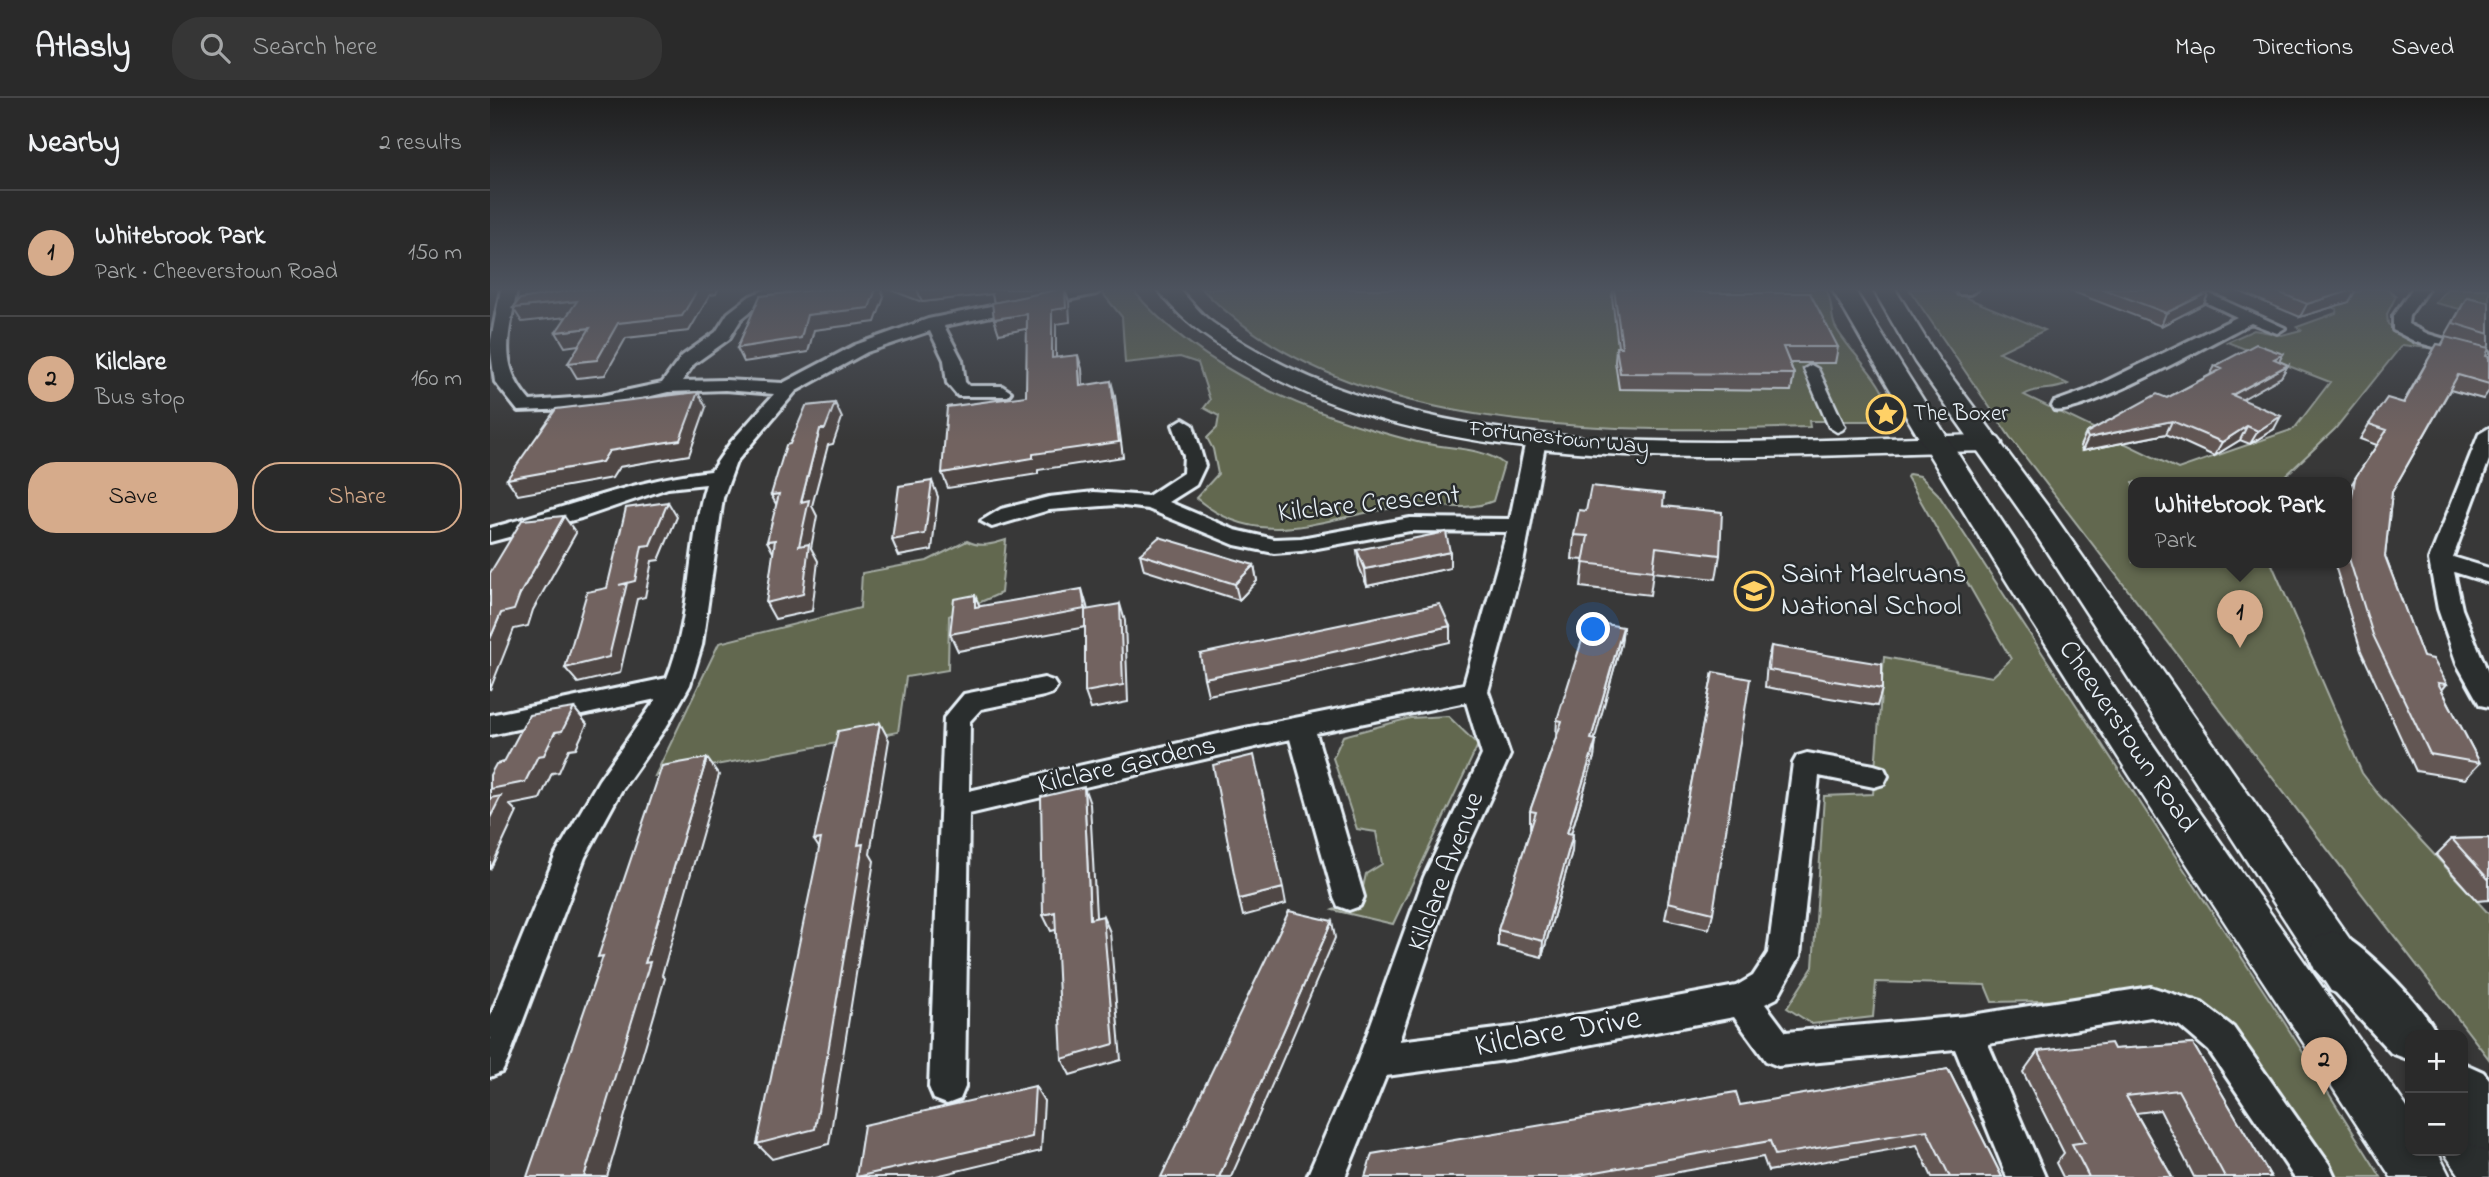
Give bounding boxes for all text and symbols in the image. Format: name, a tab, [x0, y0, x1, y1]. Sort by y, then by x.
search box	[172, 17, 662, 80]
text: Atlasly	[35, 24, 130, 72]
icon: search	[196, 29, 234, 67]
text: Search here	[252, 29, 377, 67]
text: Map	[2175, 31, 2216, 66]
text: Directions	[2254, 31, 2353, 66]
text: Saved	[2391, 31, 2454, 66]
text: Nearby	[28, 122, 120, 166]
text: 2 results	[379, 127, 462, 160]
text: Whitebrook Park	[95, 218, 265, 256]
text: 1	[47, 237, 55, 270]
text: 150 m	[408, 237, 462, 270]
text: Park · Cheeverstown Road	[95, 256, 338, 289]
text: Kilclare	[95, 344, 166, 382]
text: 2	[45, 363, 57, 396]
text: 160 m	[411, 363, 462, 396]
text: Bus stop	[95, 382, 185, 415]
place icon: The Boxer	[1865, 393, 1907, 435]
place label: The Boxer	[1913, 398, 2009, 431]
street label: Fortunestown Way	[1466, 413, 1651, 467]
button: Save	[28, 462, 238, 533]
button: Share	[252, 462, 462, 533]
street label: Kilclare Crescent	[1276, 475, 1462, 535]
popup	[2128, 477, 2352, 568]
text: Whitebrook Park	[2155, 487, 2325, 525]
text: Park	[2155, 525, 2196, 558]
place label: Saint Maelruans National School	[1781, 555, 1967, 628]
school or university icon: Saint Maelruans National School	[1733, 570, 1775, 612]
pin: 1	[2217, 590, 2263, 648]
your location	[1576, 612, 1610, 646]
street label: Cheeverstown Road	[2047, 632, 2207, 842]
street label: Kilclare Gardens	[1034, 726, 1220, 806]
street label: Kilclare Avenue	[1398, 786, 1496, 958]
street label: Kilclare Drive	[1471, 995, 1645, 1071]
map controls	[2405, 1030, 2468, 1156]
button: +	[2405, 1030, 2468, 1093]
pin: 2	[2301, 1037, 2347, 1095]
button: −	[2405, 1093, 2468, 1156]

